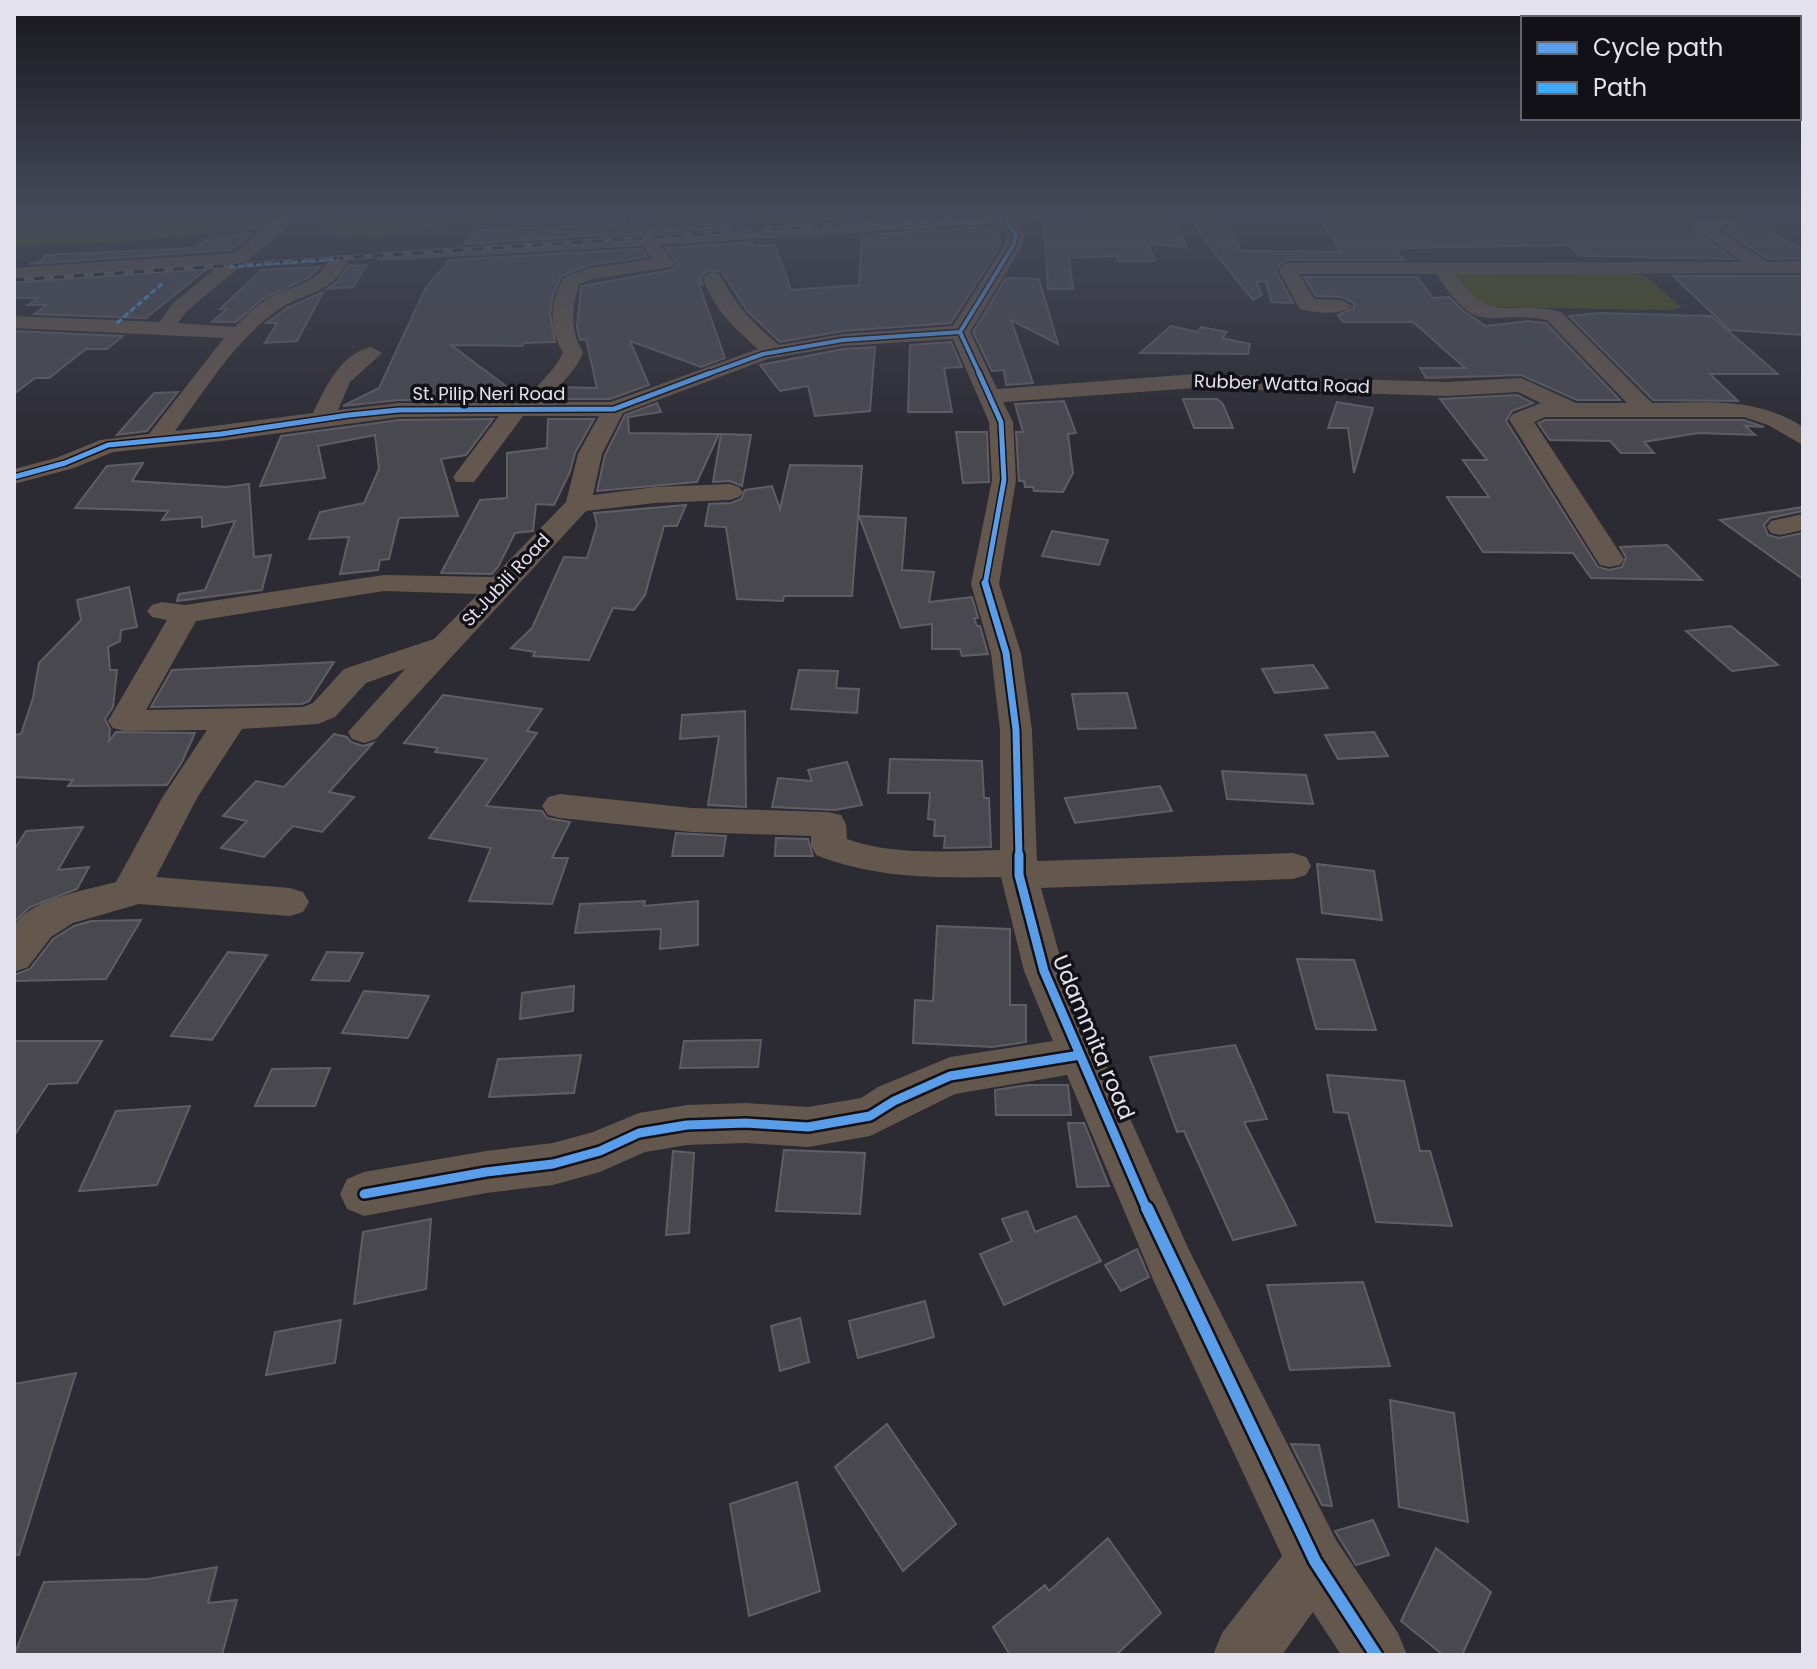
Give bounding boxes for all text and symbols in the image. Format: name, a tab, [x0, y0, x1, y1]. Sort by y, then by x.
legend	[1521, 16, 1801, 120]
text: Cycle path	[1593, 31, 1723, 64]
text: Path	[1593, 71, 1647, 104]
street label: Rubber Watta Road	[1194, 368, 1370, 399]
street label: St. Pilip Neri Road	[413, 381, 565, 406]
street label: St.Jubili Road	[456, 528, 555, 632]
street label: Udammita road	[1045, 950, 1142, 1124]

